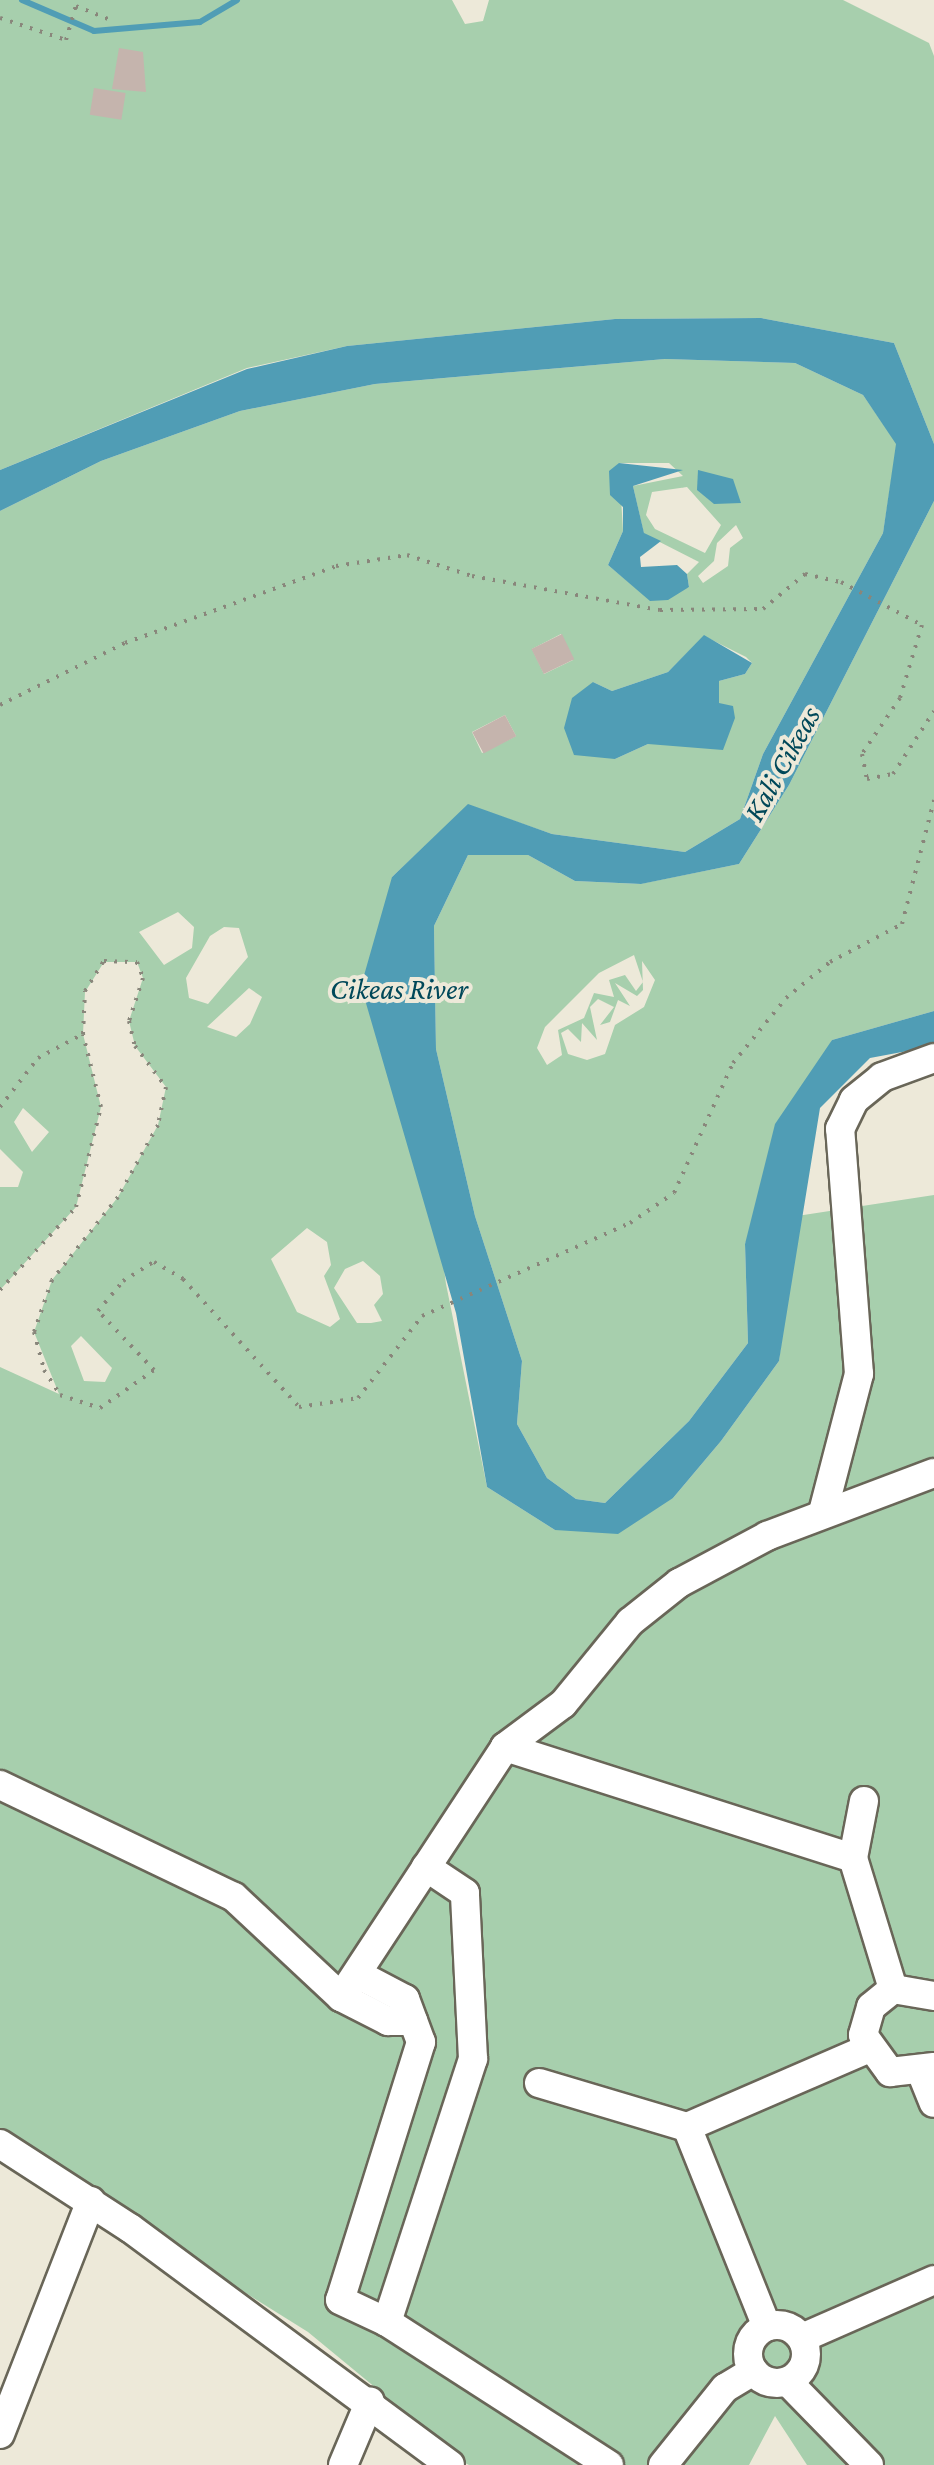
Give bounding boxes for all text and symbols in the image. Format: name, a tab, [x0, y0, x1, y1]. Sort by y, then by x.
water label: Kali Cikeas	[736, 700, 828, 828]
water label: Cikeas River	[330, 971, 468, 1007]

